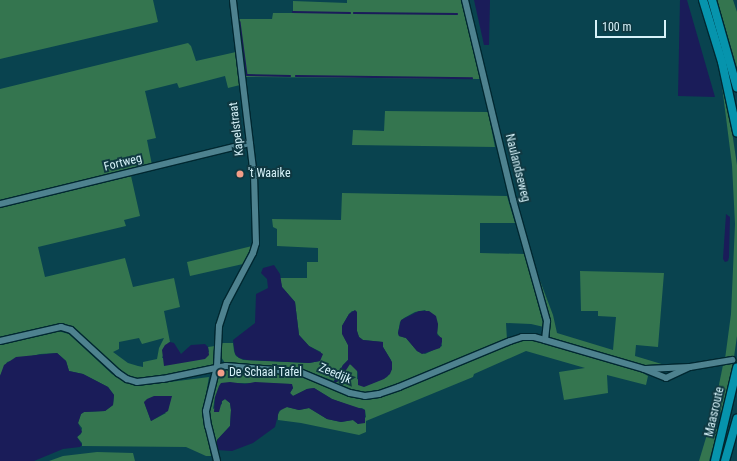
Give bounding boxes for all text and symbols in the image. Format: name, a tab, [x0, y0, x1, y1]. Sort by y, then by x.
scale bar	[597, 12, 668, 38]
text: 100 m	[602, 20, 632, 34]
street label: Kapelstraat	[227, 101, 247, 157]
street label: Naulandseweg	[502, 132, 532, 204]
street label: Fortweg	[103, 151, 143, 175]
place label: 't Waaike	[248, 167, 291, 181]
marker: 't Waaike	[235, 169, 245, 179]
street label: Zeedijk	[316, 361, 354, 387]
place label: De Schaal Tafel	[229, 366, 302, 380]
marker: De Schaal Tafel	[216, 368, 226, 378]
street label: Maasroute	[702, 386, 728, 438]

